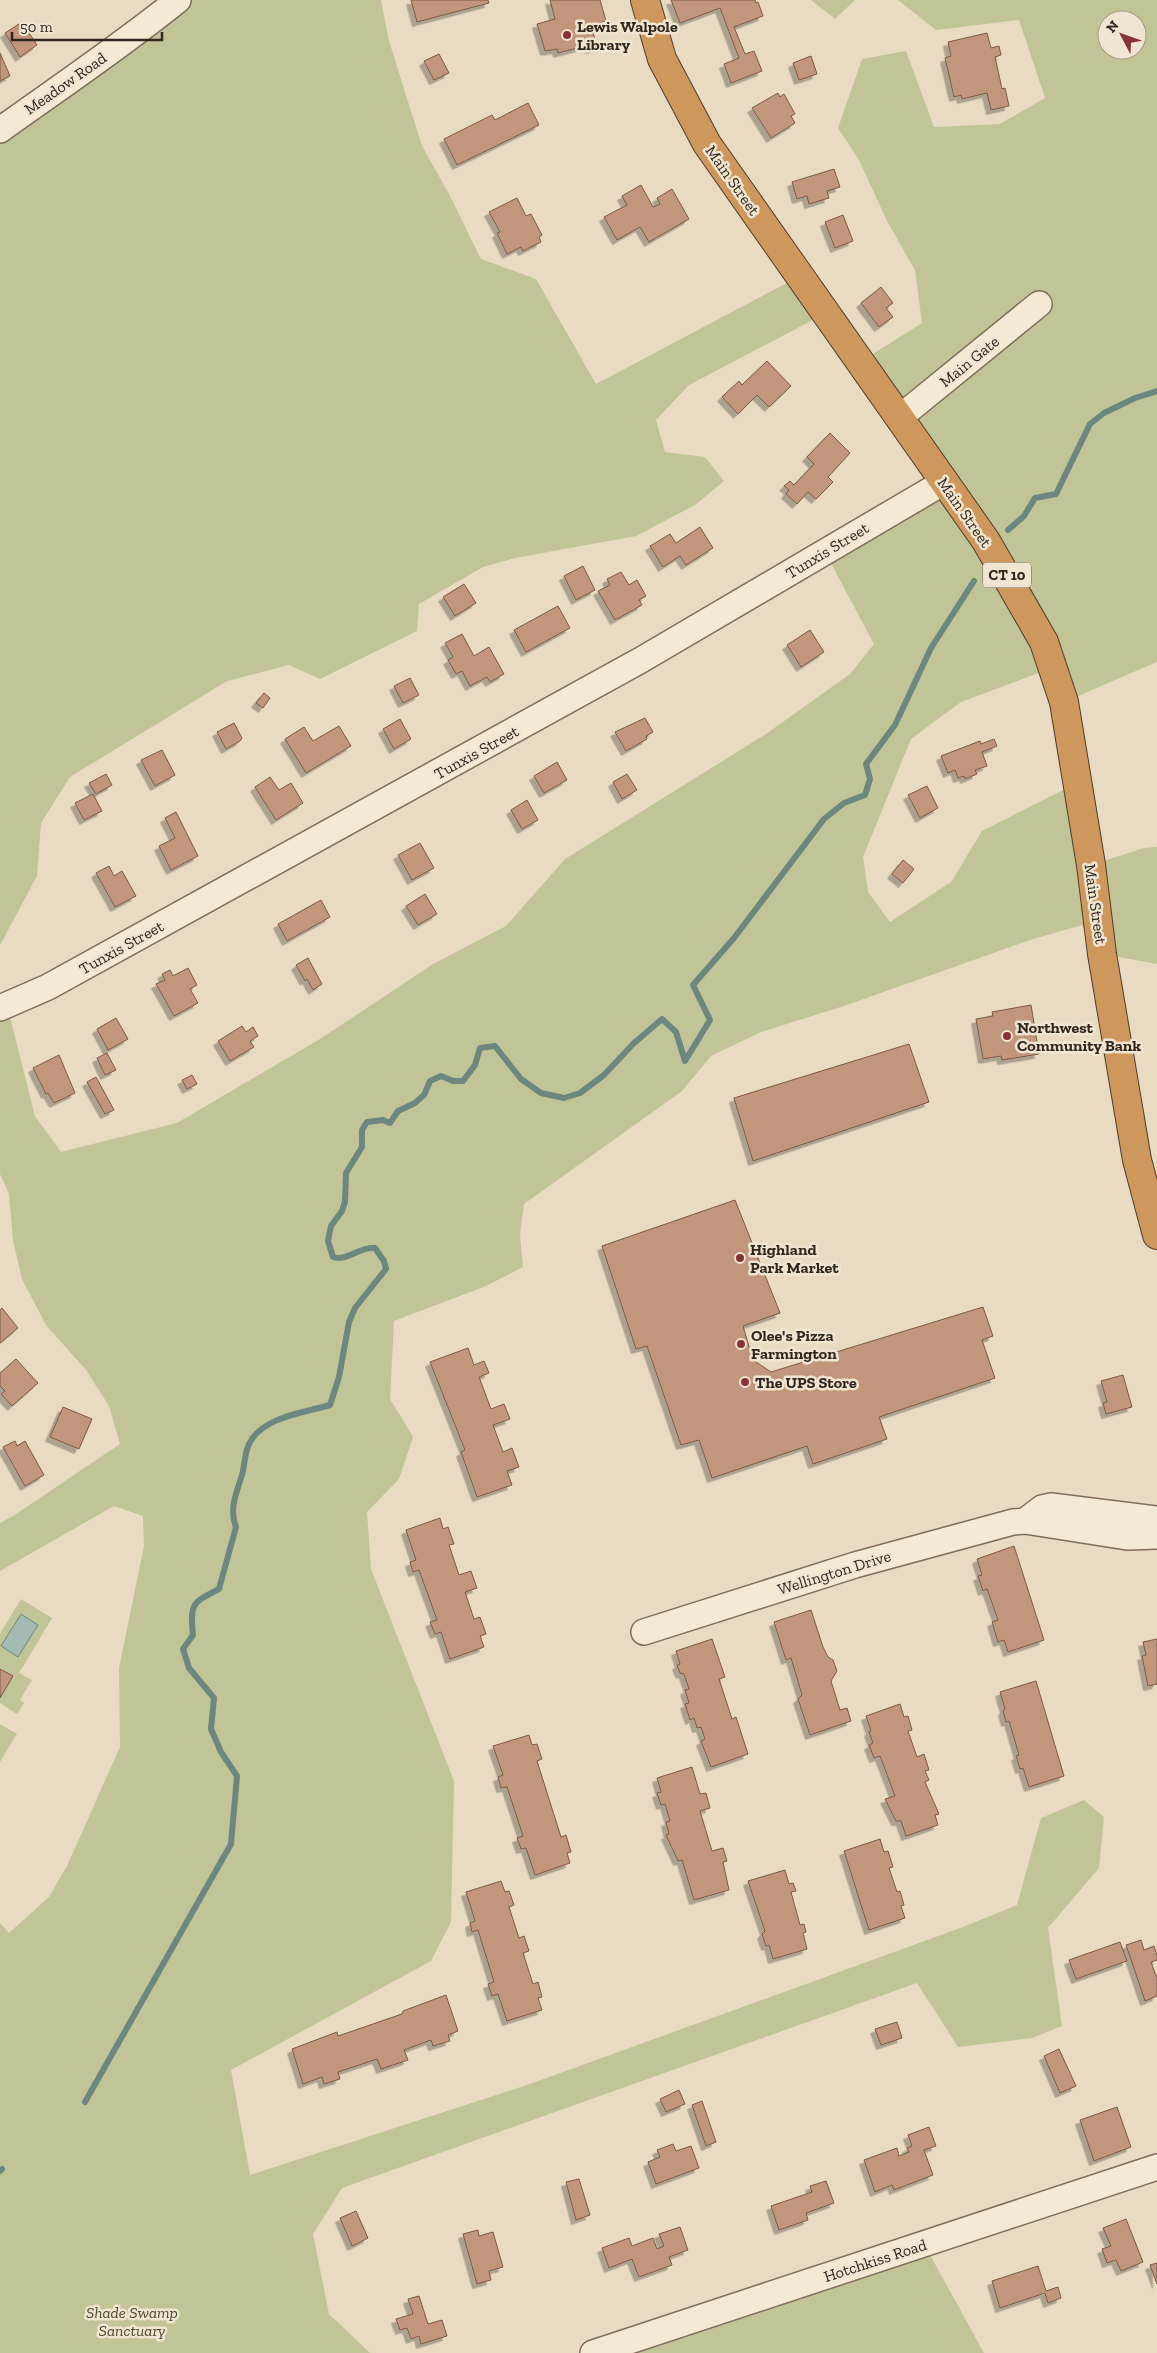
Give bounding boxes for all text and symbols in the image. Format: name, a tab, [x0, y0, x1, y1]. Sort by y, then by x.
scale bar	[12, 10, 162, 42]
north arrow	[1097, 10, 1147, 60]
place label: Lewis Walpole Library	[577, 17, 678, 54]
text: N	[1103, 17, 1123, 36]
text: 50 m	[20, 18, 53, 36]
marker: Lewis Walpole Library	[561, 29, 573, 41]
street label: Meadow Road	[21, 48, 110, 119]
street label: Main Street	[702, 142, 764, 219]
street label: Main Gate	[936, 332, 1003, 391]
street label: Main Street	[934, 474, 996, 551]
street label: Tunxis Street	[782, 518, 872, 583]
road number: CT 10	[983, 562, 1031, 588]
street label: Tunxis Street	[431, 721, 522, 783]
street label: Main Street	[1080, 863, 1111, 946]
street label: Tunxis Street	[76, 916, 167, 978]
place label: Northwest Community Bank	[1017, 1018, 1141, 1055]
marker: Northwest Community Bank	[1001, 1030, 1013, 1042]
place label: Highland Park Market	[750, 1240, 839, 1277]
marker: Highland Park Market	[734, 1252, 746, 1264]
place label: Olee's Pizza Farmington	[751, 1326, 837, 1363]
marker: Olee's Pizza Farmington	[735, 1338, 747, 1350]
place label: The UPS Store	[755, 1373, 857, 1392]
marker: The UPS Store	[739, 1376, 751, 1388]
street label: Wellington Drive	[775, 1546, 893, 1599]
street label: Hotchkiss Road	[821, 2235, 929, 2286]
park label: Shade Swamp Sanctuary	[86, 2303, 178, 2340]

